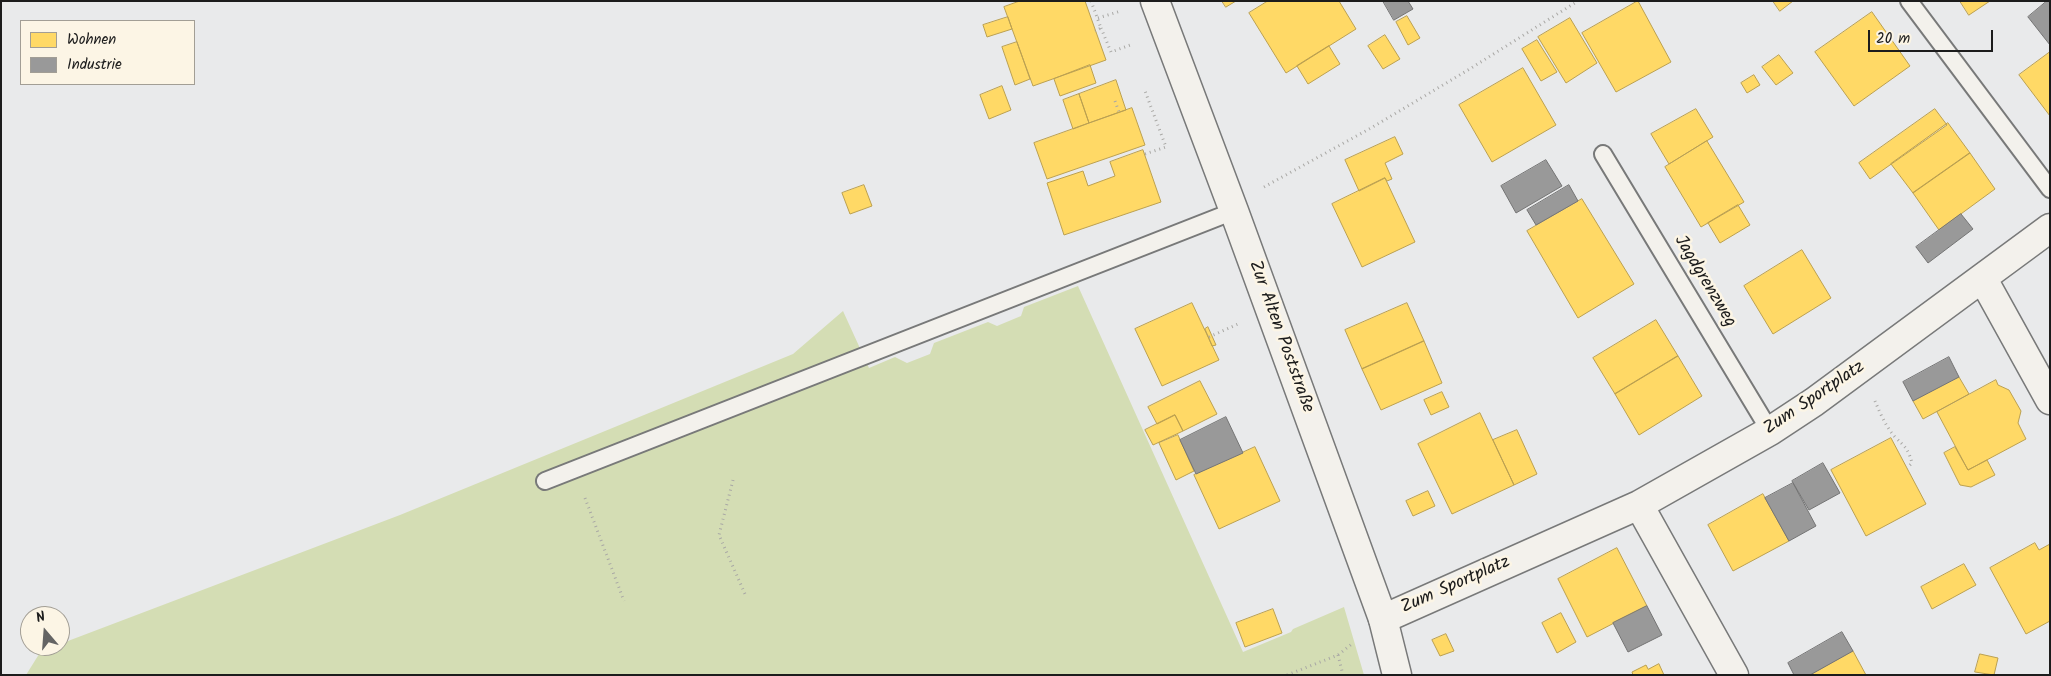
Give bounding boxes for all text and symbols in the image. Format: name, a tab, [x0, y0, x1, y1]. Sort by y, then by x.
legend	[20, 20, 195, 85]
scale bar	[1871, 20, 1996, 52]
text: 20 m	[1876, 27, 1910, 51]
text: Wohnen	[67, 28, 116, 52]
text: Industrie	[67, 53, 122, 77]
street label: Jagdgrenzweg	[1668, 232, 1740, 332]
street label: Zur Alten Poststraße	[1242, 258, 1318, 416]
street label: Zum Sportplatz	[1760, 357, 1870, 441]
street label: Zum Sportplatz	[1398, 552, 1514, 620]
north arrow	[20, 606, 70, 656]
text: N	[33, 606, 48, 630]

